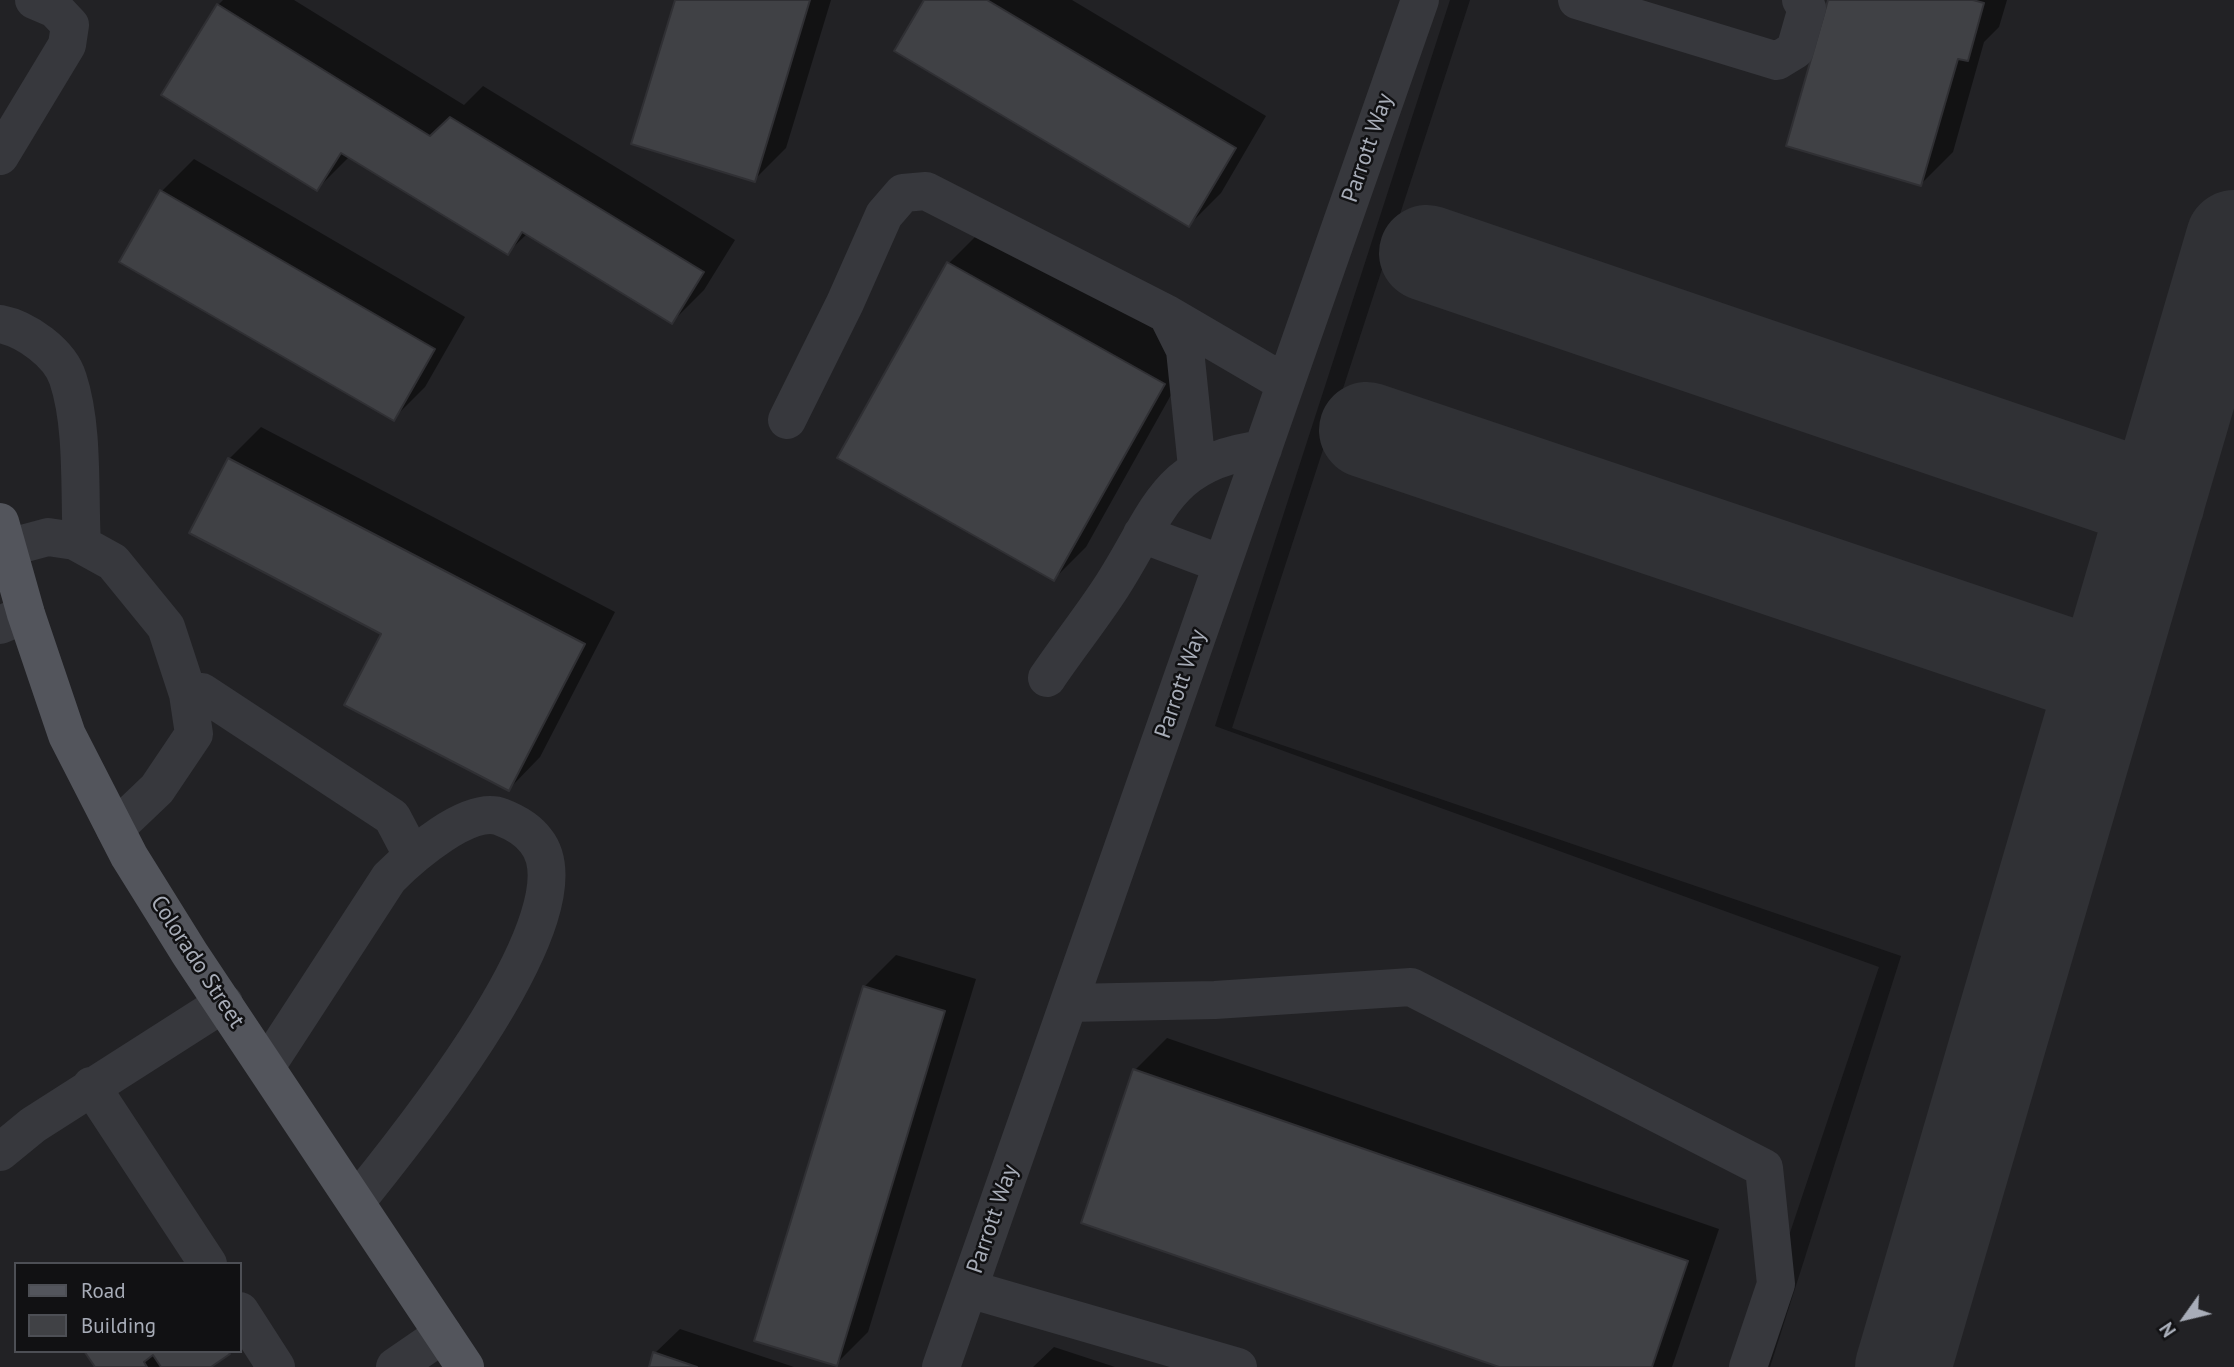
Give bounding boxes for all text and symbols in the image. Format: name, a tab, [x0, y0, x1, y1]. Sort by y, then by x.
street label: Parrott Way	[1336, 90, 1400, 206]
street label: Parrott Way	[1149, 626, 1213, 742]
street label: Colorado Street	[144, 891, 250, 1033]
street label: Parrott Way	[961, 1161, 1025, 1277]
legend	[14, 1262, 242, 1353]
text: Road	[81, 1277, 125, 1304]
north arrow	[2150, 1283, 2220, 1353]
text: Building	[81, 1312, 156, 1339]
text: N	[2154, 1318, 2181, 1342]

